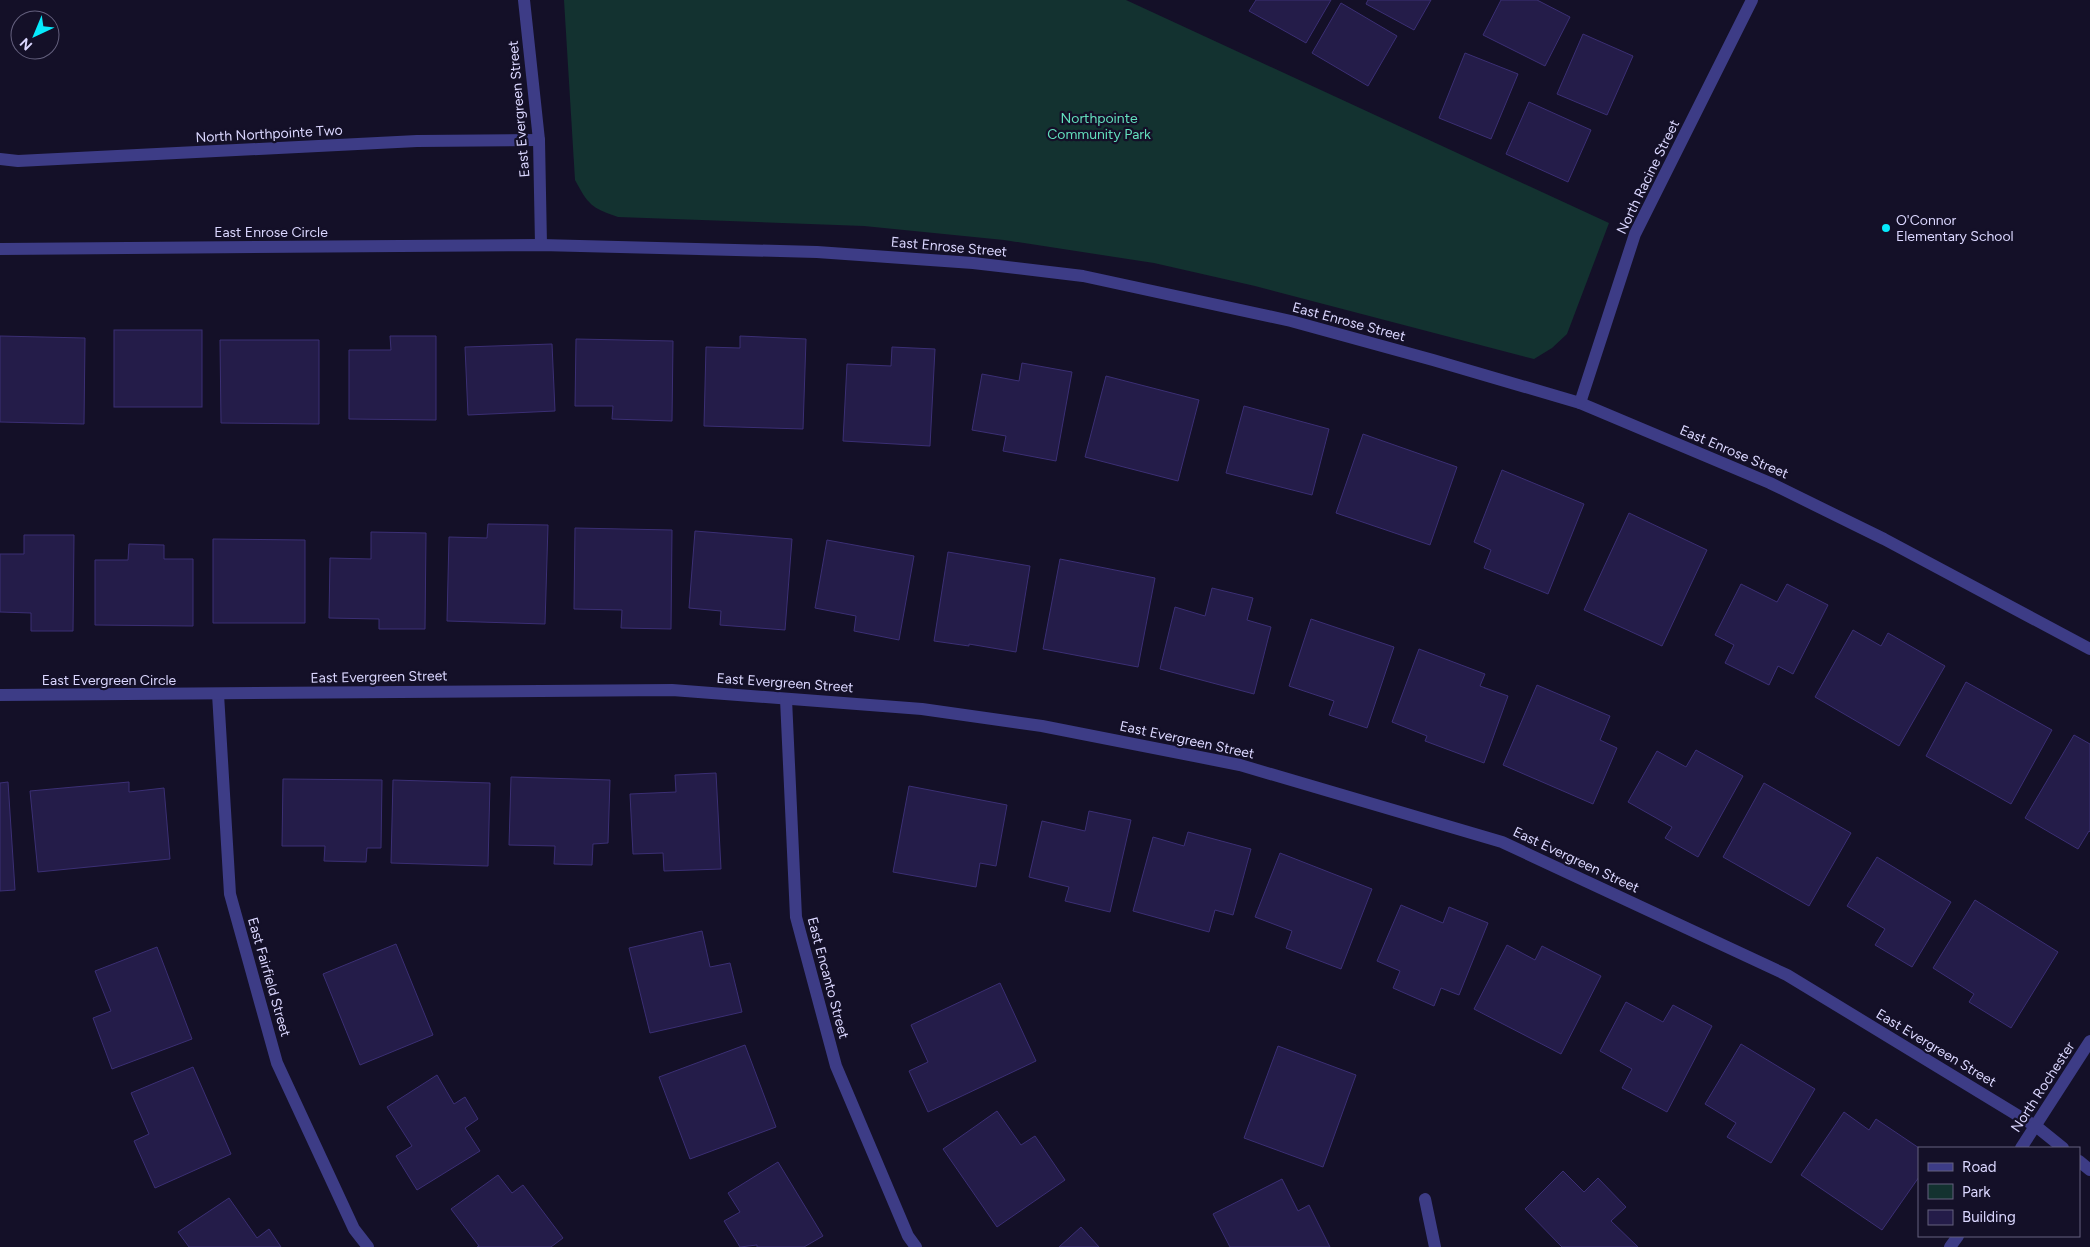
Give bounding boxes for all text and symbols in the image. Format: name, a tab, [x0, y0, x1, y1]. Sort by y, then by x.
north arrow	[10, 10, 60, 60]
text: N	[17, 34, 36, 54]
street label: East Evergreen Street	[505, 40, 533, 178]
park label: Northpointe Community Park	[1047, 110, 1151, 143]
street label: North Racine Street	[1613, 117, 1683, 237]
street label: North Northpointe Two	[195, 122, 343, 146]
place label: O'Connor Elementary School	[1896, 212, 2014, 245]
marker: O'Connor Elementary School	[1880, 222, 1892, 234]
street label: East Enrose Circle	[214, 224, 328, 241]
street label: East Enrose Street	[890, 233, 1008, 261]
street label: East Enrose Street	[1291, 299, 1407, 345]
street label: East Enrose Street	[1677, 421, 1791, 483]
street label: East Evergreen Street	[310, 667, 448, 687]
street label: East Evergreen Street	[716, 670, 854, 696]
street label: East Evergreen Circle	[42, 672, 177, 689]
street label: East Evergreen Street	[1118, 717, 1256, 763]
street label: East Evergreen Street	[1510, 823, 1642, 897]
street label: East Fairfield Street	[244, 915, 294, 1039]
street label: East Encanto Street	[804, 915, 852, 1041]
street label: East Evergreen Street	[1873, 1005, 1999, 1091]
street label: North Rochester	[2007, 1038, 2079, 1135]
legend	[1918, 1147, 2080, 1237]
text: Road	[1962, 1158, 1997, 1176]
text: Park	[1962, 1183, 1991, 1201]
text: Building	[1962, 1208, 2016, 1226]

